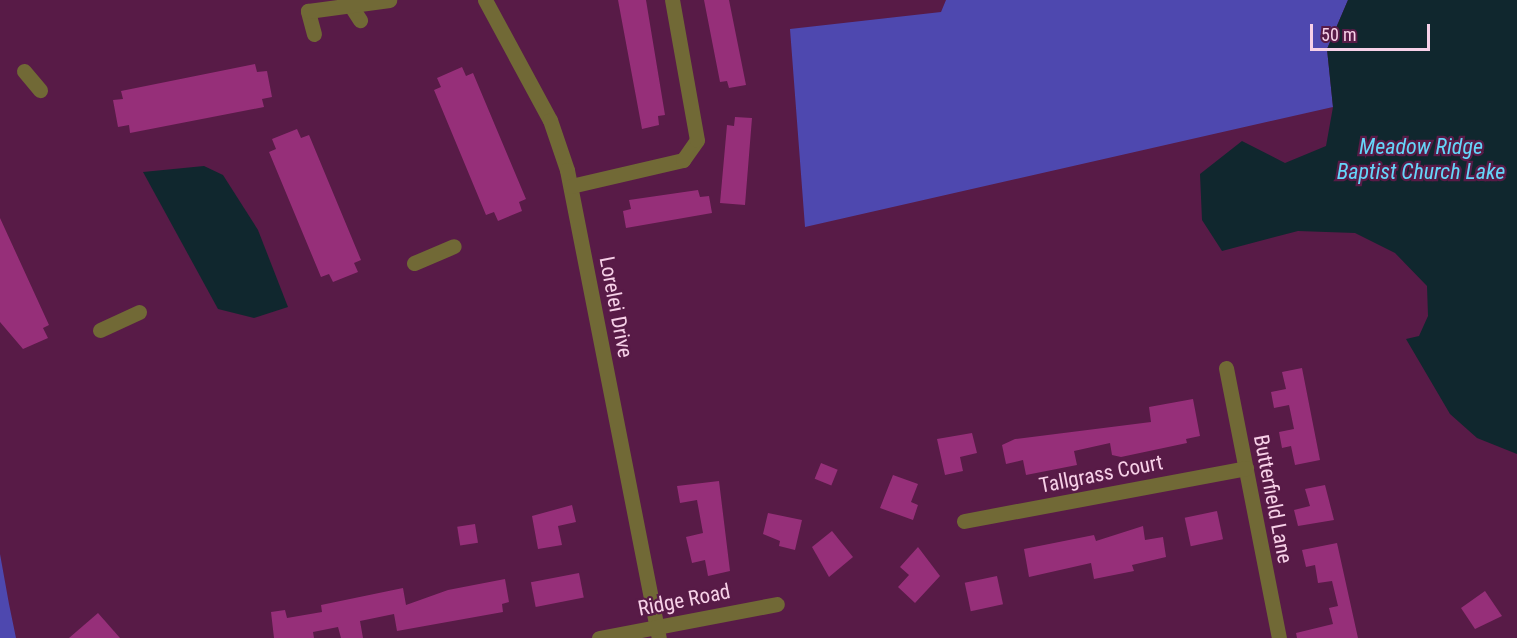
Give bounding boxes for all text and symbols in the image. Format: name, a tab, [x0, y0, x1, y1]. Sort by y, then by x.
scale bar	[1313, 12, 1433, 50]
text: 50 m	[1321, 24, 1356, 45]
water label: Meadow Ridge Baptist Church Lake	[1337, 133, 1505, 184]
street label: Lorelei Drive	[594, 254, 638, 360]
street label: Butterfield Lane	[1248, 433, 1298, 565]
street label: Tallgrass Court	[1037, 450, 1165, 498]
street label: Ridge Road	[636, 579, 732, 621]

